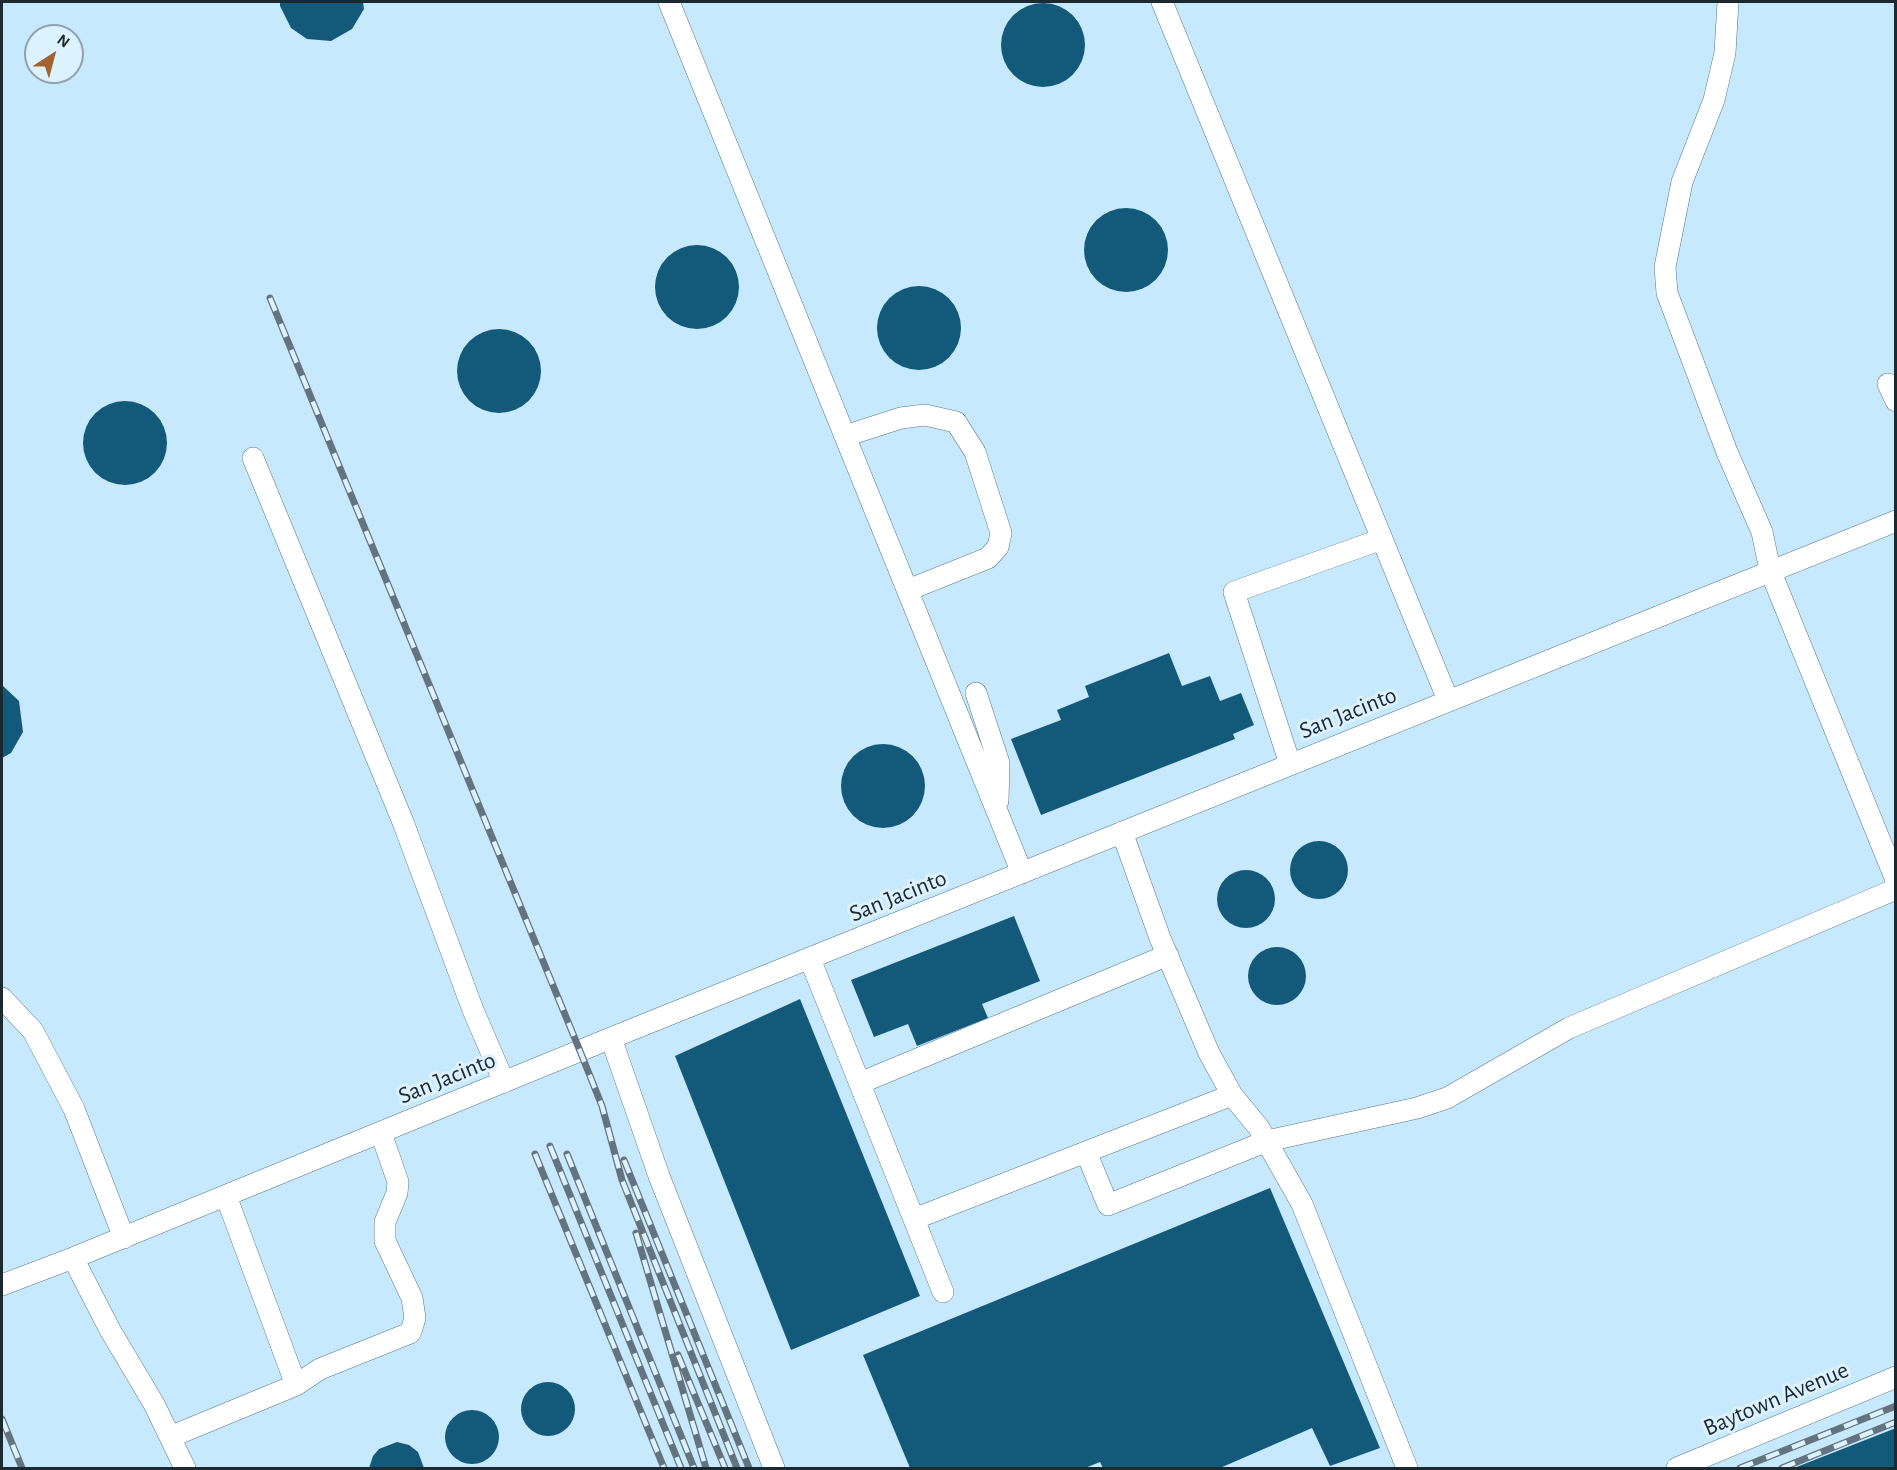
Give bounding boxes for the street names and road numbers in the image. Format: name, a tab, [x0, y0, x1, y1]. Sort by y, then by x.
street label: San Jacinto	[1295, 680, 1401, 746]
street label: San Jacinto	[845, 863, 951, 929]
street label: San Jacinto	[394, 1045, 500, 1111]
street label: Baytown Avenue	[1699, 1355, 1853, 1443]

